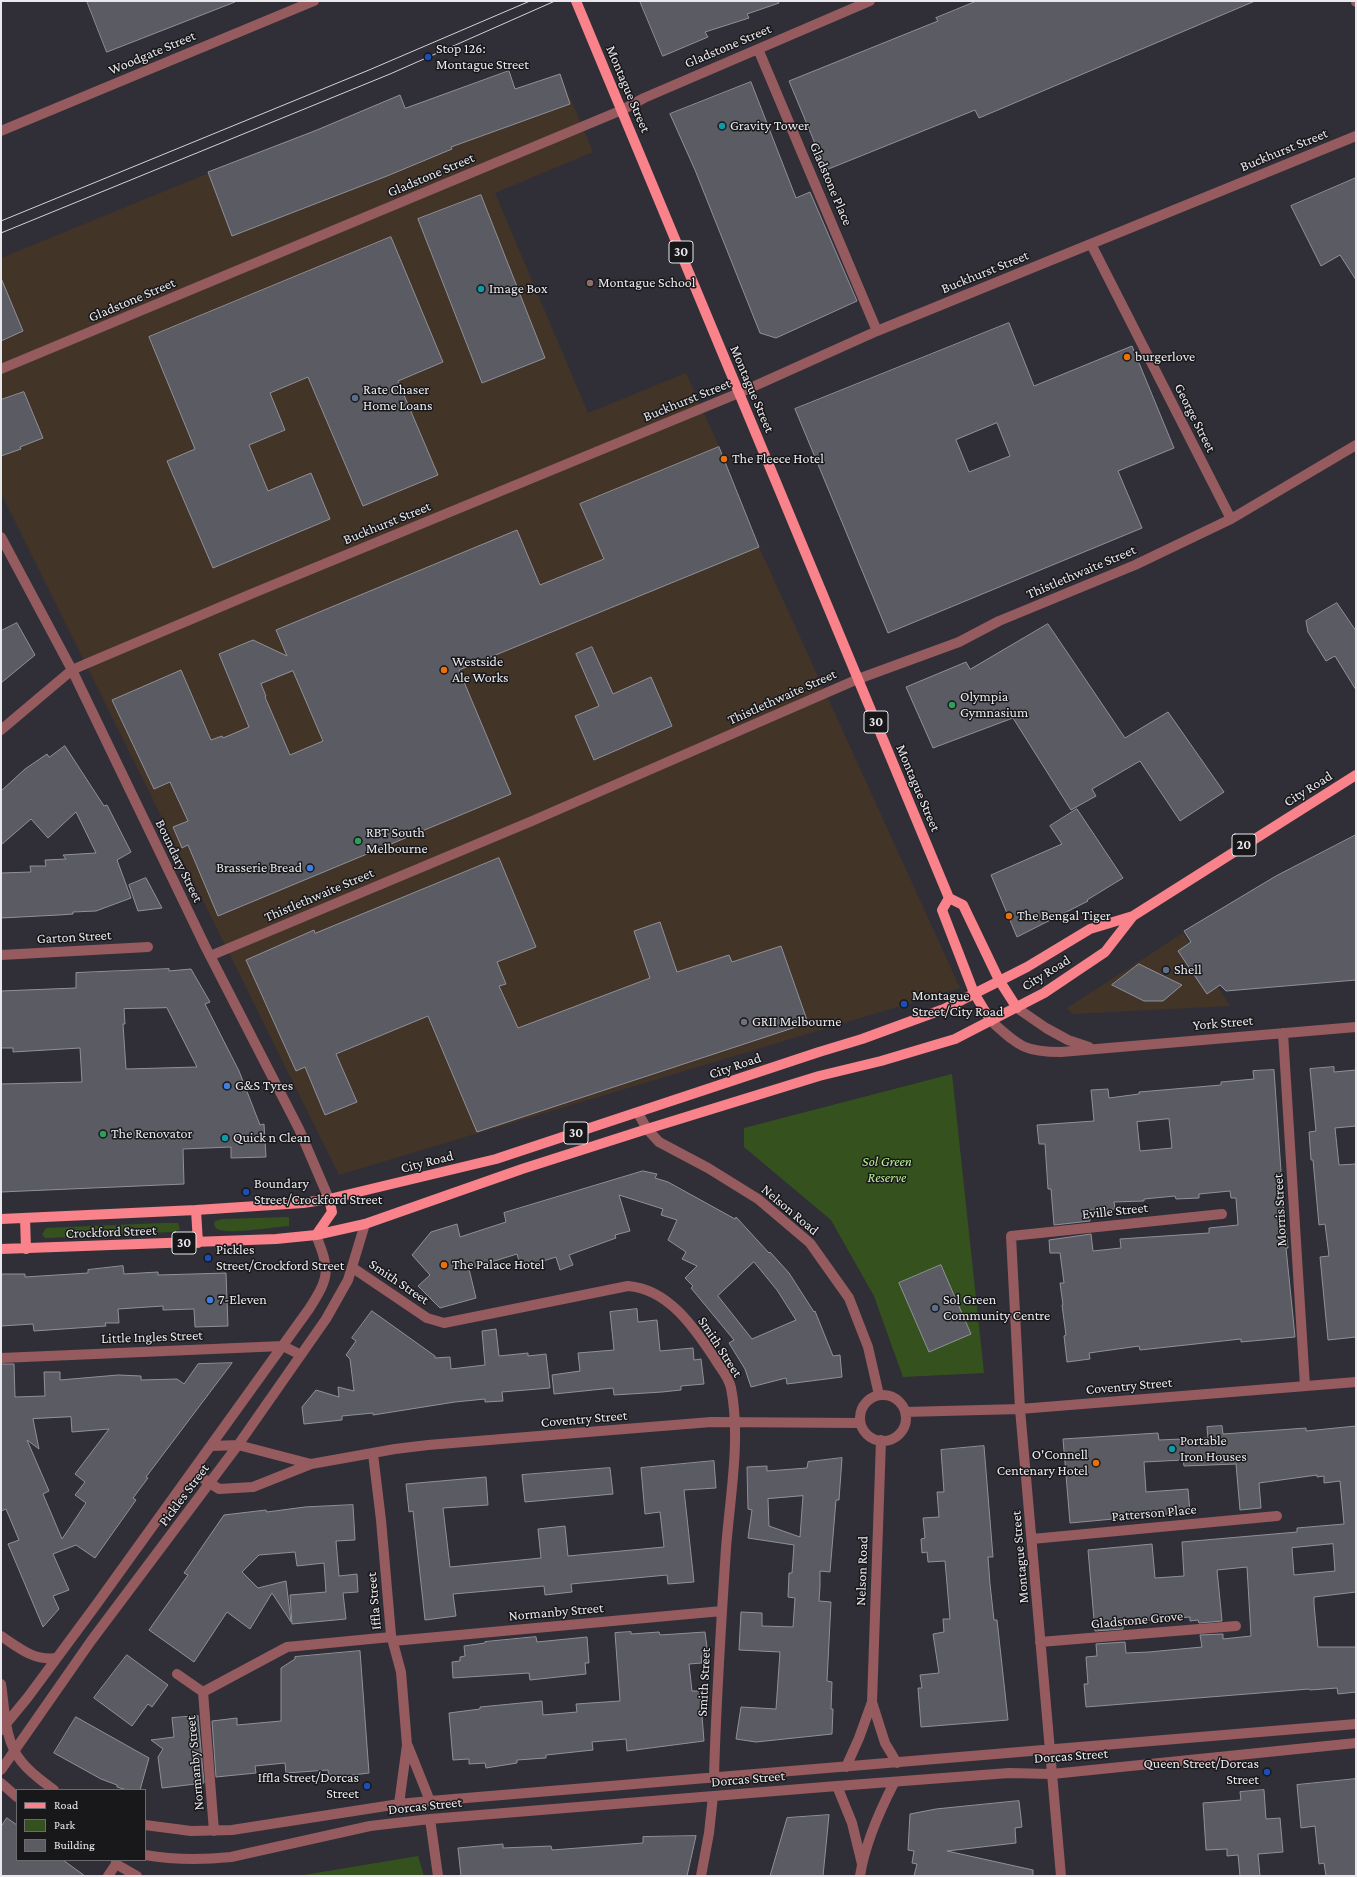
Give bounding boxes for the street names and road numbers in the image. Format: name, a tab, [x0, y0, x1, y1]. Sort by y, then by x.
street label: Gladstone Street	[682, 20, 774, 72]
street label: Woodgate Street	[106, 27, 198, 79]
street label: Montague Street	[602, 43, 654, 135]
street label: Buckhurst Street	[1238, 125, 1330, 175]
street label: Gladstone Place	[806, 140, 856, 228]
street label: Gladstone Street	[385, 149, 477, 201]
road number: 30	[669, 241, 693, 263]
street label: Buckhurst Street	[939, 247, 1031, 297]
street label: Gladstone Street	[86, 274, 178, 326]
street label: Montague Street	[726, 343, 778, 435]
street label: Buckhurst Street	[641, 375, 733, 425]
street label: George Street	[1170, 381, 1220, 455]
street label: Buckhurst Street	[341, 498, 433, 548]
street label: Thistlethwaite Street	[1024, 541, 1138, 603]
street label: Thistlethwaite Street	[725, 665, 839, 729]
road number: 30	[864, 711, 888, 733]
street label: Montague Street	[892, 742, 944, 834]
street label: City Road	[1281, 768, 1335, 810]
street label: Boundary Street	[152, 817, 206, 905]
road number: 20	[1232, 834, 1256, 856]
street label: Thistlethwaite Street	[262, 864, 376, 926]
street label: Garton Street	[36, 927, 112, 947]
street label: City Road	[1019, 952, 1073, 994]
street label: York Street	[1192, 1012, 1254, 1034]
street label: City Road	[707, 1049, 763, 1083]
road number: 30	[564, 1122, 588, 1144]
street label: City Road	[399, 1147, 455, 1177]
street label: Morris Street	[1270, 1173, 1290, 1247]
street label: Nelson Road	[758, 1181, 822, 1239]
street label: Eville Street	[1081, 1199, 1149, 1223]
street label: Crockford Street	[65, 1222, 157, 1242]
road number: 30	[172, 1232, 196, 1254]
street label: Smith Street	[366, 1256, 432, 1308]
street label: Smith Street	[694, 1313, 746, 1381]
street label: Little Ingles Street	[101, 1327, 203, 1347]
street label: Coventry Street	[1085, 1374, 1173, 1398]
street label: Coventry Street	[540, 1407, 628, 1431]
street label: Pickles Street	[155, 1460, 213, 1530]
street label: Patterson Place	[1111, 1501, 1197, 1525]
street label: Montague Street	[1008, 1510, 1032, 1604]
street label: Nelson Road	[852, 1536, 872, 1606]
street label: Iffla Street	[363, 1571, 385, 1631]
street label: Normanby Street	[508, 1599, 604, 1625]
street label: Gladstone Grove	[1090, 1608, 1184, 1632]
street label: Smith Street	[694, 1647, 714, 1717]
street label: Normanby Street	[182, 1715, 208, 1811]
street label: Dorcas Street	[1033, 1745, 1109, 1767]
street label: Dorcas Street	[710, 1767, 786, 1791]
street label: Dorcas Street	[387, 1794, 463, 1818]

